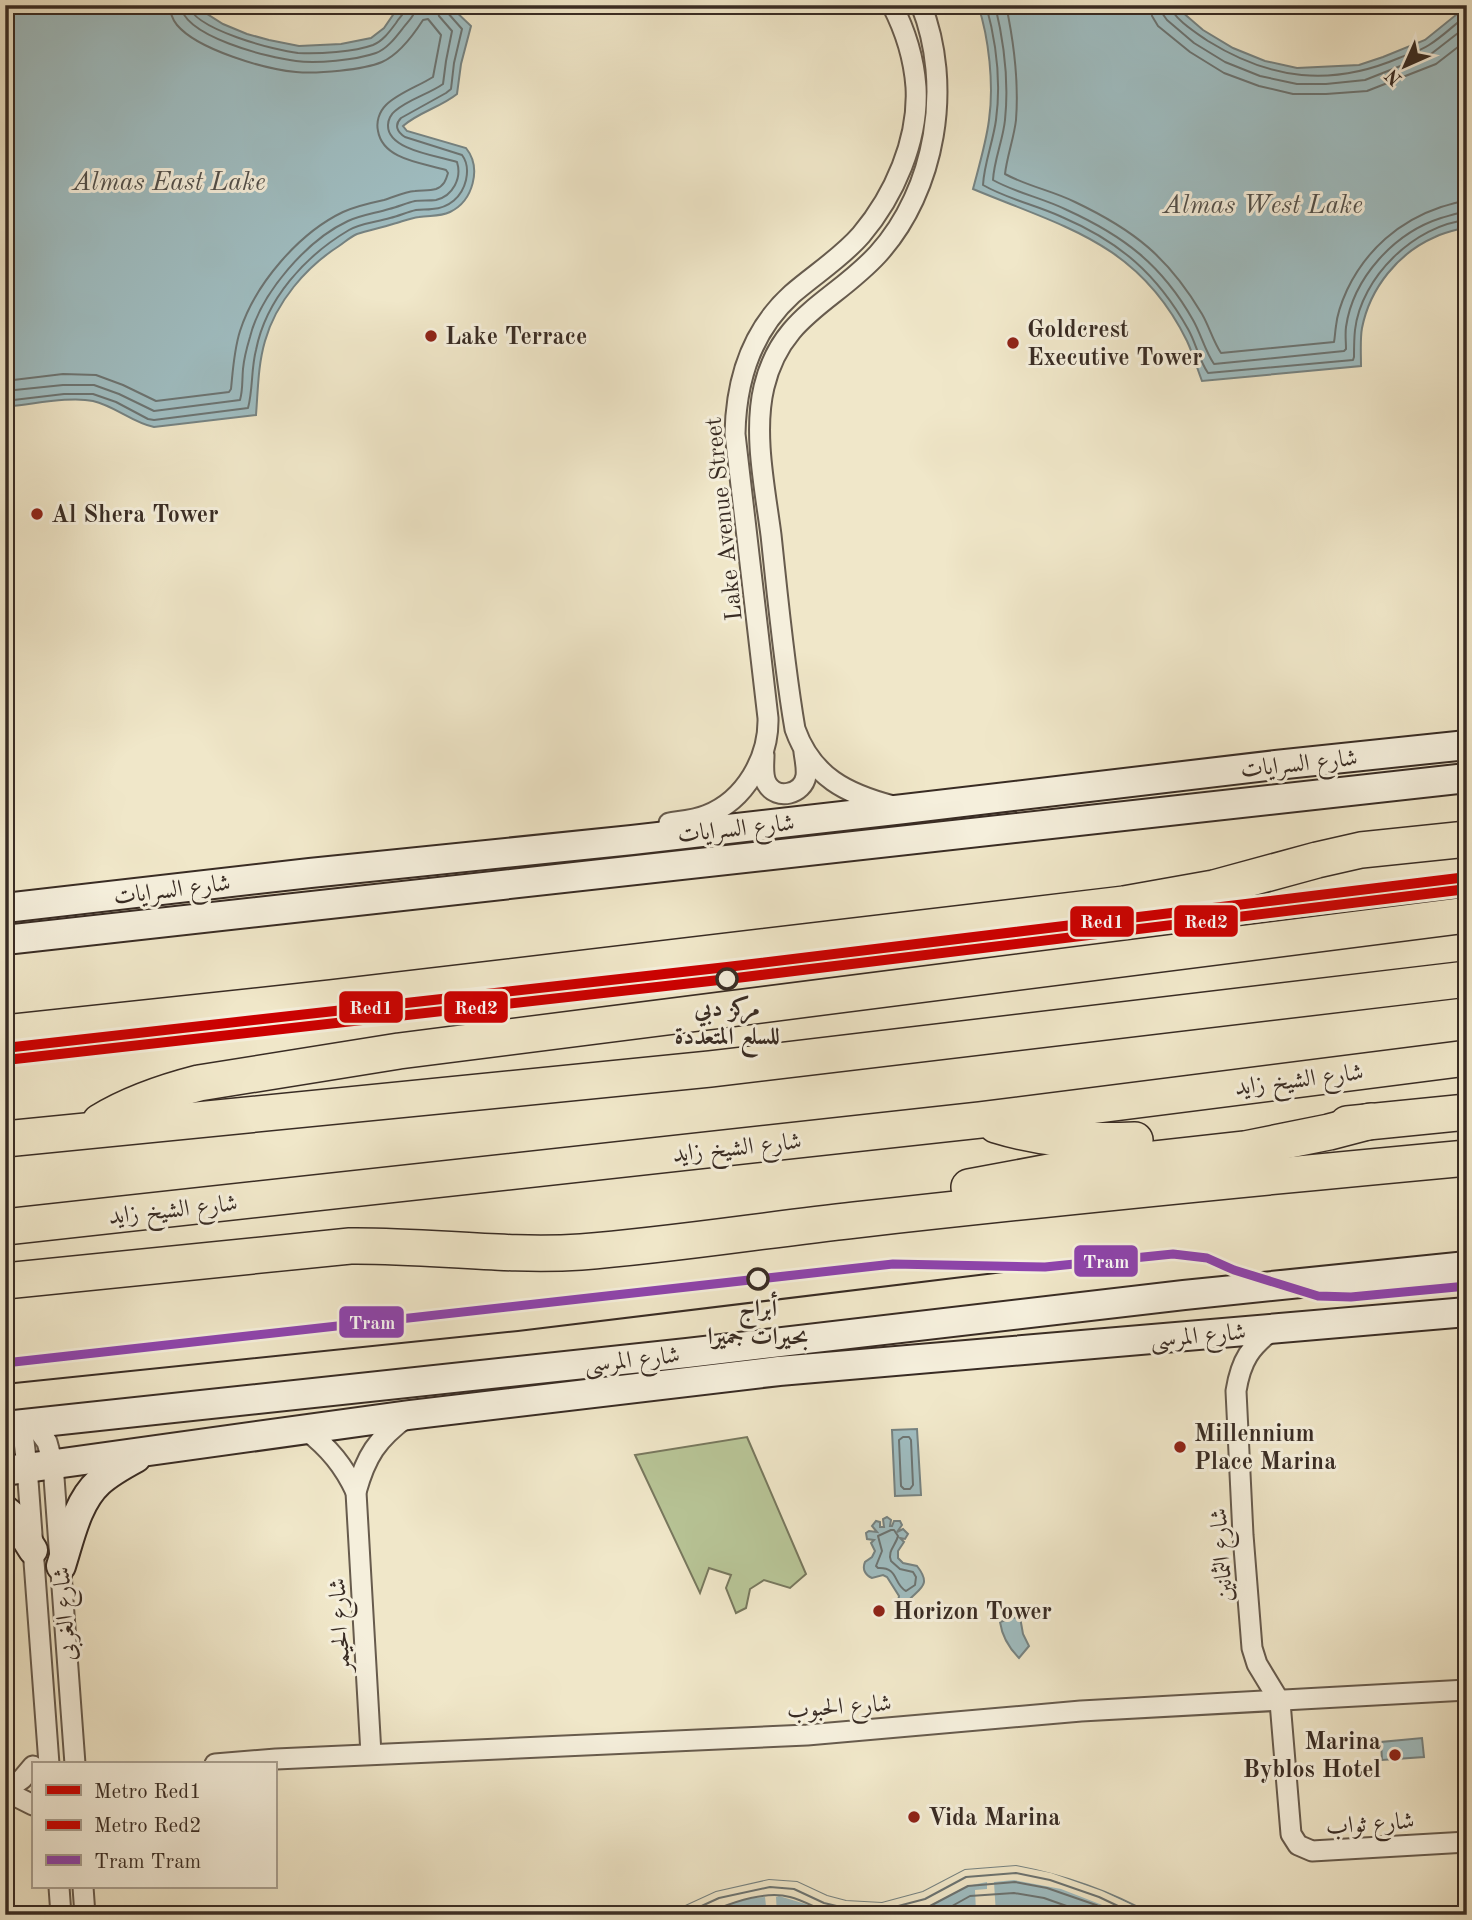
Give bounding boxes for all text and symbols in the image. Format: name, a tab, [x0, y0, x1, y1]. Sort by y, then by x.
north arrow	[1370, 32, 1440, 102]
text: N	[1383, 64, 1407, 88]
water label: Almas East Lake	[70, 170, 266, 196]
water label: Almas West Lake	[1161, 193, 1363, 219]
place label: Goldcrest Executive Tower	[1027, 319, 1203, 371]
place label: Lake Terrace	[445, 326, 587, 350]
marker: Lake Terrace	[423, 328, 439, 344]
marker: Goldcrest Executive Tower	[1005, 335, 1021, 351]
street label: Lake Avenue Street	[702, 416, 748, 622]
place label: Al Shera Tower	[51, 504, 219, 528]
marker: Al Shera Tower	[29, 506, 45, 522]
street label: شارع السرايات	[1239, 747, 1360, 789]
street label: شارع السرايات	[676, 812, 797, 854]
street label: شارع السرايات	[112, 872, 233, 916]
line badge: Red2	[1173, 904, 1239, 938]
line badge: Red1	[1069, 905, 1135, 938]
text: Red1	[1080, 914, 1124, 933]
text: Red2	[1184, 914, 1228, 933]
marker: مركز دبي للسلع المتعددة	[716, 968, 738, 990]
line badge: Red1	[338, 990, 404, 1024]
line badge: Red2	[443, 990, 509, 1024]
place label: مركز دبي للسلع المتعددة	[674, 995, 780, 1058]
text: Red1	[349, 1000, 393, 1019]
text: Red2	[454, 1000, 498, 1019]
street label: شارع الشيخ زايد	[1233, 1061, 1366, 1108]
street label: شارع الشيخ زايد	[671, 1130, 804, 1175]
street label: شارع الشيخ زايد	[107, 1192, 240, 1237]
line badge: Tram	[1073, 1244, 1139, 1278]
text: Tram	[1083, 1254, 1129, 1273]
marker: أبراج بحيرات جميرا	[747, 1268, 769, 1290]
place label: أبراج بحيرات جميرا	[708, 1291, 808, 1351]
line badge: Tram	[338, 1305, 405, 1339]
text: Tram	[349, 1315, 395, 1334]
street label: شارع المرسى	[1149, 1321, 1248, 1359]
street label: شارع المرسى	[583, 1344, 682, 1384]
place label: Millennium Place Marina	[1194, 1423, 1336, 1475]
marker: Millennium Place Marina	[1172, 1439, 1188, 1455]
street label: شارع الثمانين	[1206, 1507, 1244, 1603]
street label: شارع الغربى	[51, 1566, 87, 1662]
street label: شارع الحيمر	[327, 1577, 362, 1675]
place label: Horizon Tower	[893, 1601, 1052, 1625]
marker: Horizon Tower	[871, 1603, 887, 1619]
street label: شارع الحبوب	[786, 1692, 893, 1730]
place label: Marina Byblos Hotel	[1243, 1731, 1381, 1783]
marker: Marina Byblos Hotel	[1387, 1747, 1403, 1763]
legend	[32, 1762, 276, 1888]
text: Metro Red1	[94, 1782, 201, 1803]
place label: Vida Marina	[928, 1807, 1061, 1831]
marker: Vida Marina	[906, 1809, 922, 1825]
street label: شارع ثواب	[1325, 1810, 1416, 1846]
text: Metro Red2	[94, 1816, 201, 1837]
text: Tram Tram	[94, 1852, 201, 1873]

